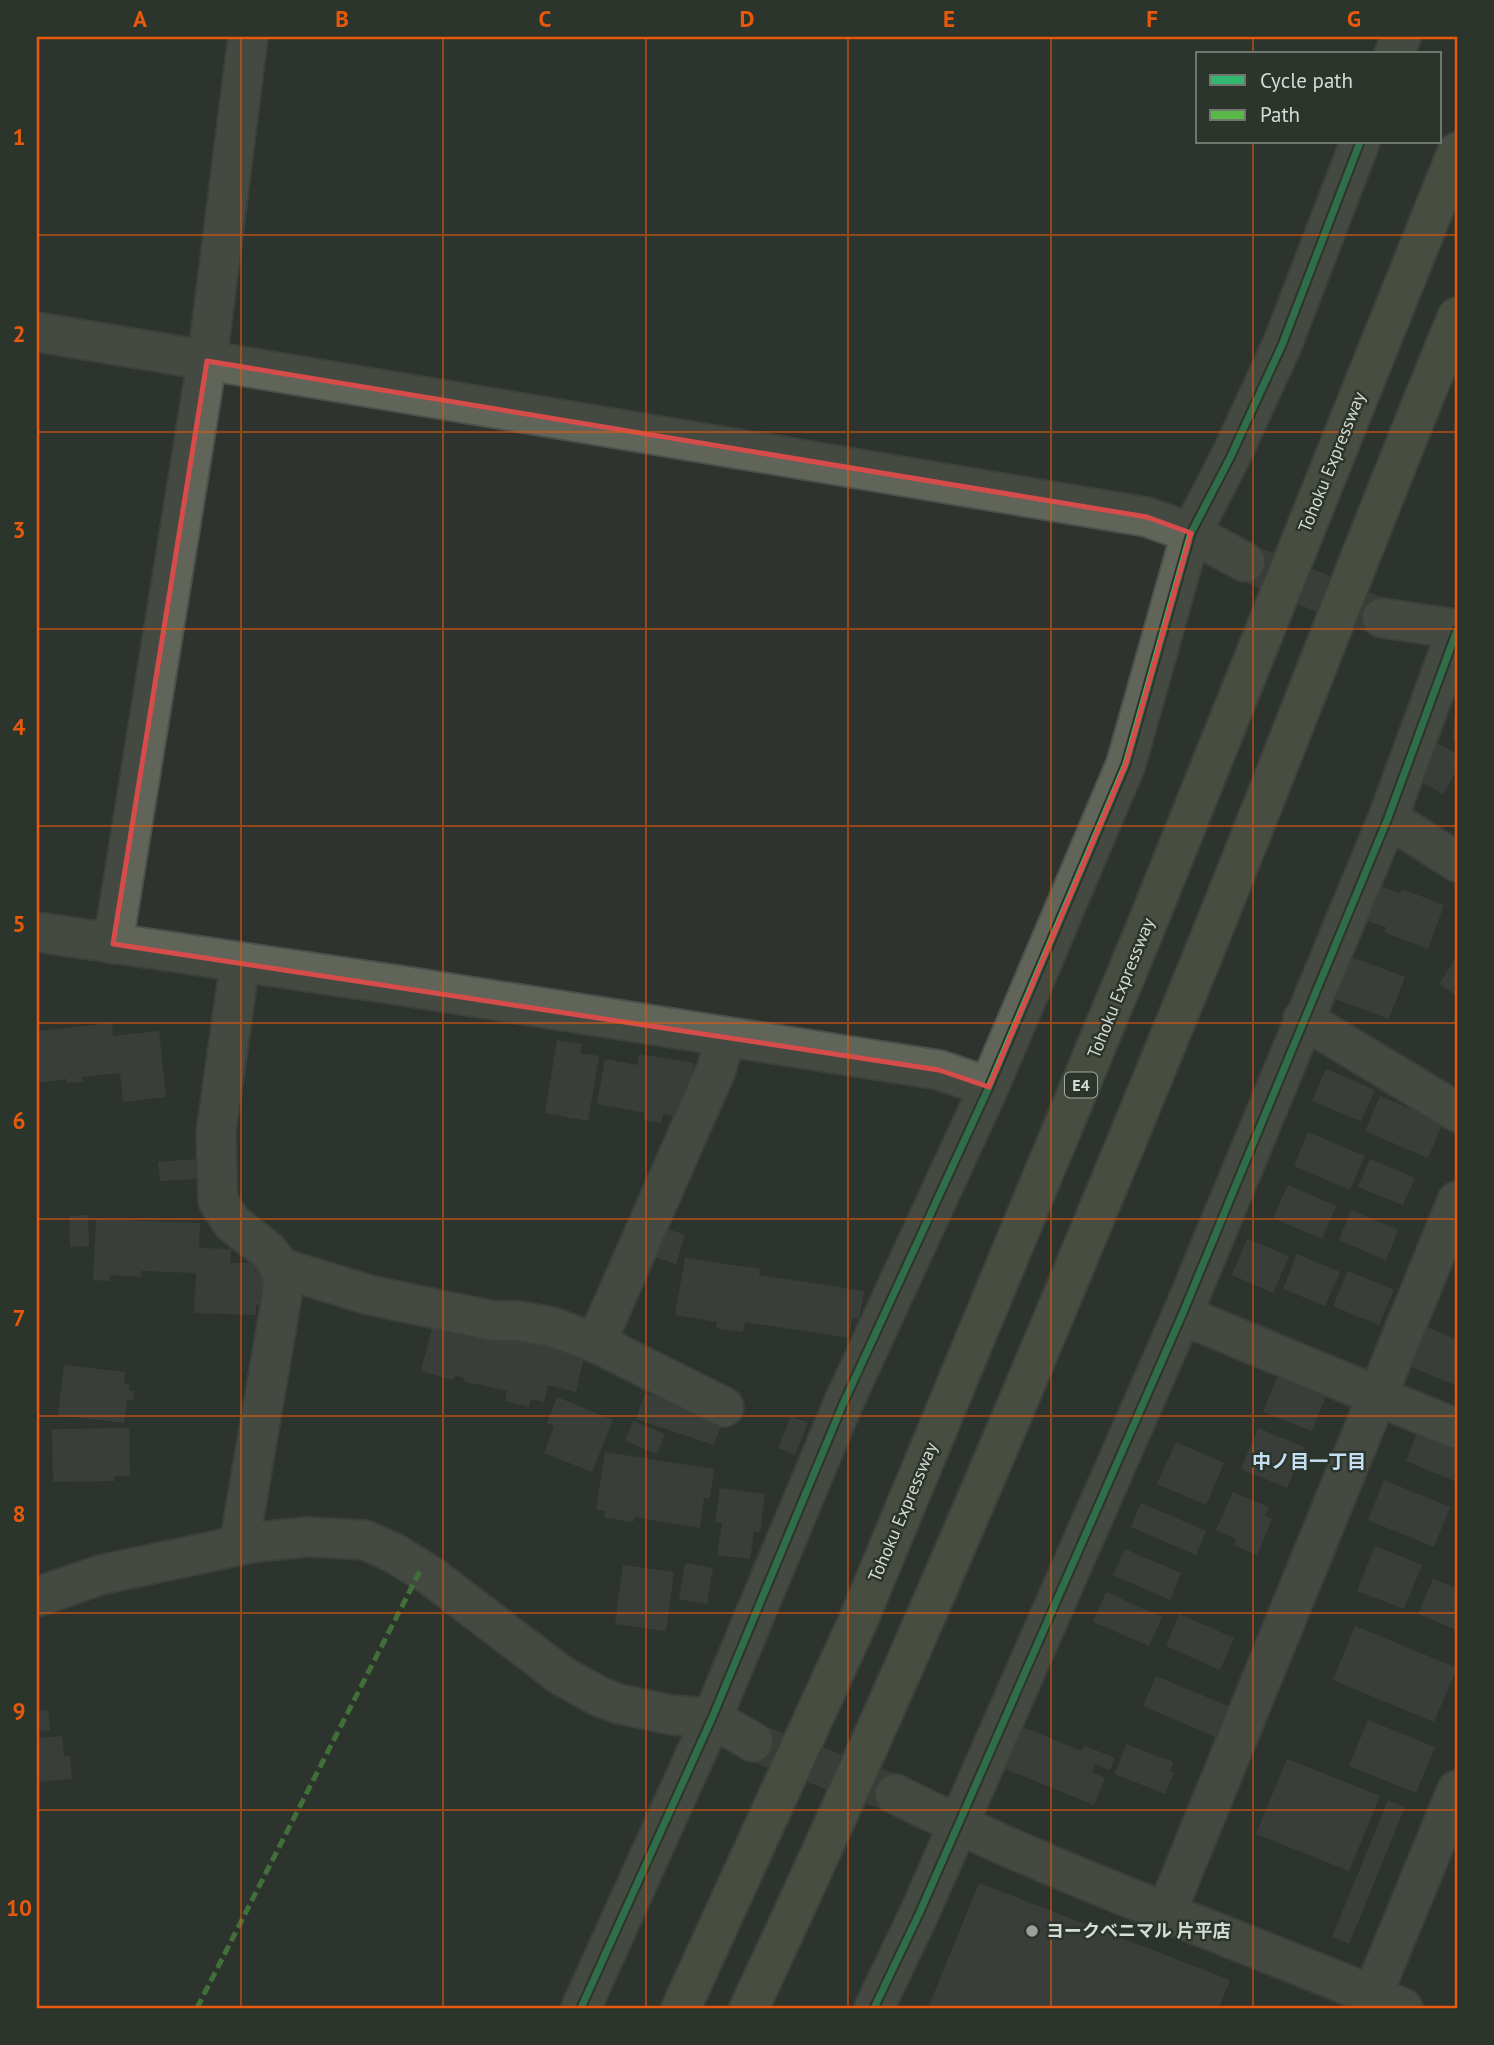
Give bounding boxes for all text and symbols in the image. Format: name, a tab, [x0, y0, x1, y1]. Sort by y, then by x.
text: A	[133, 4, 147, 33]
text: B	[335, 4, 349, 33]
text: C	[539, 4, 552, 33]
text: D	[740, 4, 754, 33]
text: E	[943, 4, 955, 33]
text: F	[1146, 4, 1158, 33]
text: G	[1347, 4, 1361, 33]
legend	[1196, 52, 1442, 144]
text: Cycle path	[1260, 67, 1353, 94]
text: Path	[1260, 101, 1300, 128]
text: 1	[12, 122, 26, 151]
text: 2	[12, 319, 26, 348]
street label: Tohoku Expressway	[1293, 388, 1370, 535]
text: 3	[12, 515, 26, 544]
text: 4	[12, 712, 26, 741]
text: 5	[12, 909, 26, 938]
street label: Tohoku Expressway	[1082, 914, 1159, 1061]
road number: E4	[1065, 1072, 1097, 1098]
text: 6	[12, 1106, 26, 1135]
text: 7	[12, 1303, 26, 1332]
street label: Tohoku Expressway	[863, 1438, 943, 1585]
district label: 中ノ目一丁目	[1252, 1449, 1366, 1473]
text: 8	[12, 1499, 26, 1528]
text: 9	[12, 1696, 26, 1725]
text: 10	[6, 1893, 32, 1922]
place label: ヨークベニマル 片平店	[1046, 1919, 1231, 1942]
marker: ヨークベニマル 片平店	[1024, 1923, 1040, 1939]

